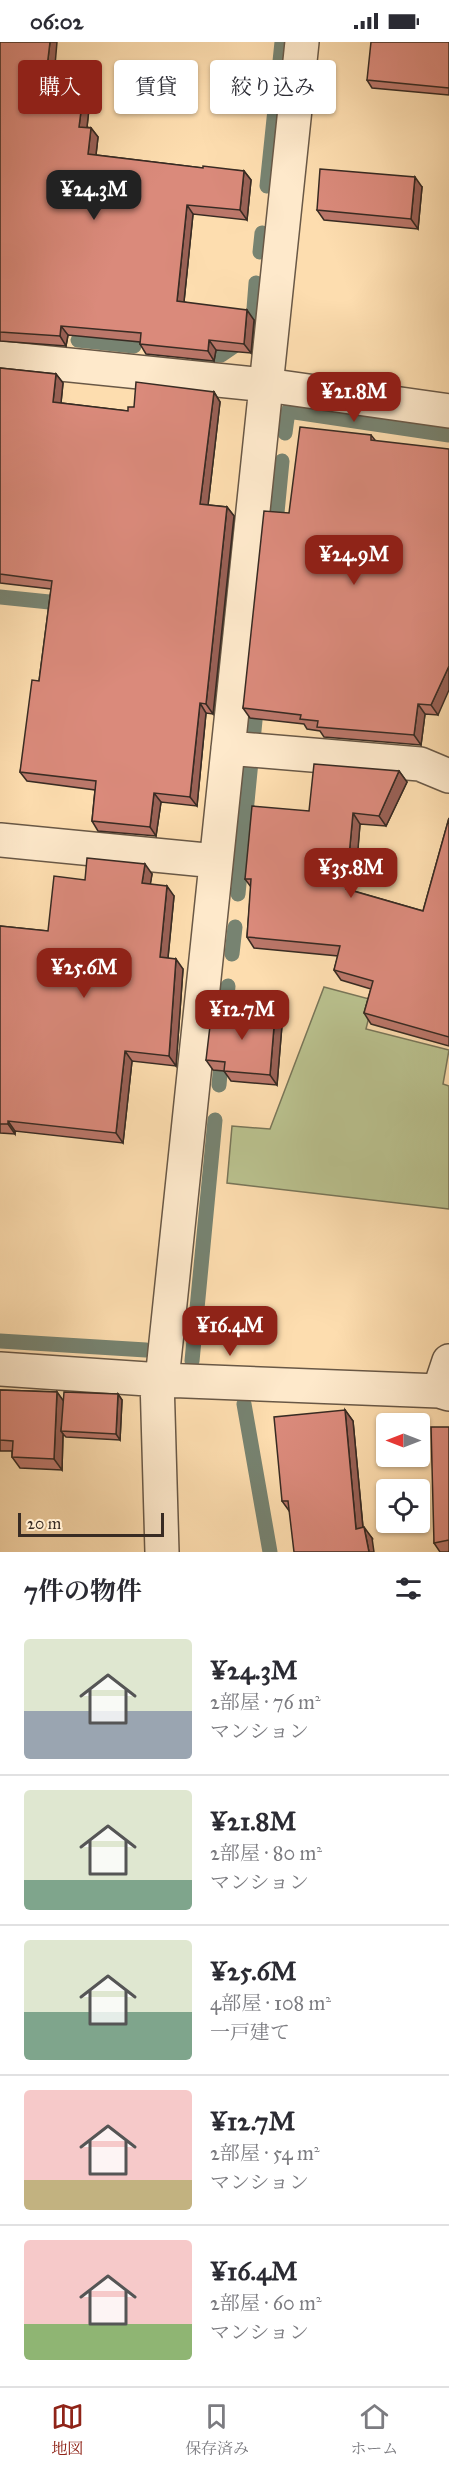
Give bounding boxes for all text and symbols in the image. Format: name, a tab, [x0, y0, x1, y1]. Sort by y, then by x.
text: 06:02	[30, 8, 83, 35]
chip: 購入	[18, 60, 102, 114]
chip: 賃貸	[114, 60, 198, 114]
chip: 絞り込み	[210, 60, 336, 114]
pin: ¥24.3M	[45, 170, 143, 221]
text: ¥24.3M	[60, 177, 128, 201]
pin: ¥21.8M	[305, 372, 403, 423]
text: ¥21.8M	[321, 379, 387, 403]
pin: ¥24.9M	[305, 535, 403, 586]
text: ¥24.9M	[319, 542, 389, 566]
pin: ¥35.8M	[302, 848, 400, 899]
text: ¥35.8M	[318, 855, 384, 879]
pin: ¥25.6M	[35, 948, 133, 999]
text: ¥25.6M	[51, 955, 117, 979]
pin: ¥12.7M	[193, 990, 291, 1041]
text: ¥12.7M	[209, 997, 275, 1021]
pin: ¥16.4M	[181, 1306, 279, 1357]
text: ¥16.4M	[196, 1313, 264, 1337]
north arrow	[376, 1413, 430, 1467]
map controls	[376, 1413, 430, 1533]
button: locate	[376, 1479, 430, 1533]
scale bar	[18, 1510, 164, 1538]
text: 20 m	[27, 1514, 61, 1533]
icon: filters	[392, 1572, 425, 1605]
text: 7件の物件	[24, 1575, 142, 1607]
text: ¥24.3M	[210, 1654, 298, 1686]
icon: home	[72, 1663, 144, 1735]
text: 2部屋 · 76 m²	[210, 1690, 321, 1714]
text: マンション	[210, 1719, 309, 1743]
text: ¥21.8M	[210, 1805, 296, 1837]
icon: home	[72, 1814, 144, 1886]
text: 2部屋 · 80 m²	[210, 1841, 322, 1865]
text: マンション	[210, 1870, 309, 1894]
text: ¥25.6M	[210, 1955, 297, 1987]
icon: home	[72, 1964, 144, 2036]
text: 4部屋 · 108 m²	[210, 1991, 331, 2015]
text: 一戸建て	[210, 2020, 290, 2044]
text: ¥12.7M	[210, 2105, 295, 2137]
icon: home	[72, 2114, 144, 2186]
text: 2部屋 · 54 m²	[210, 2141, 320, 2165]
text: マンション	[210, 2170, 309, 2194]
text: ¥16.4M	[210, 2255, 298, 2287]
icon: home	[72, 2264, 144, 2336]
text: 2部屋 · 60 m²	[210, 2291, 322, 2315]
text: マンション	[210, 2320, 309, 2344]
tab: 地図	[51, 2400, 84, 2459]
tab: 保存済み	[185, 2400, 249, 2459]
tab: ホーム	[350, 2400, 398, 2459]

